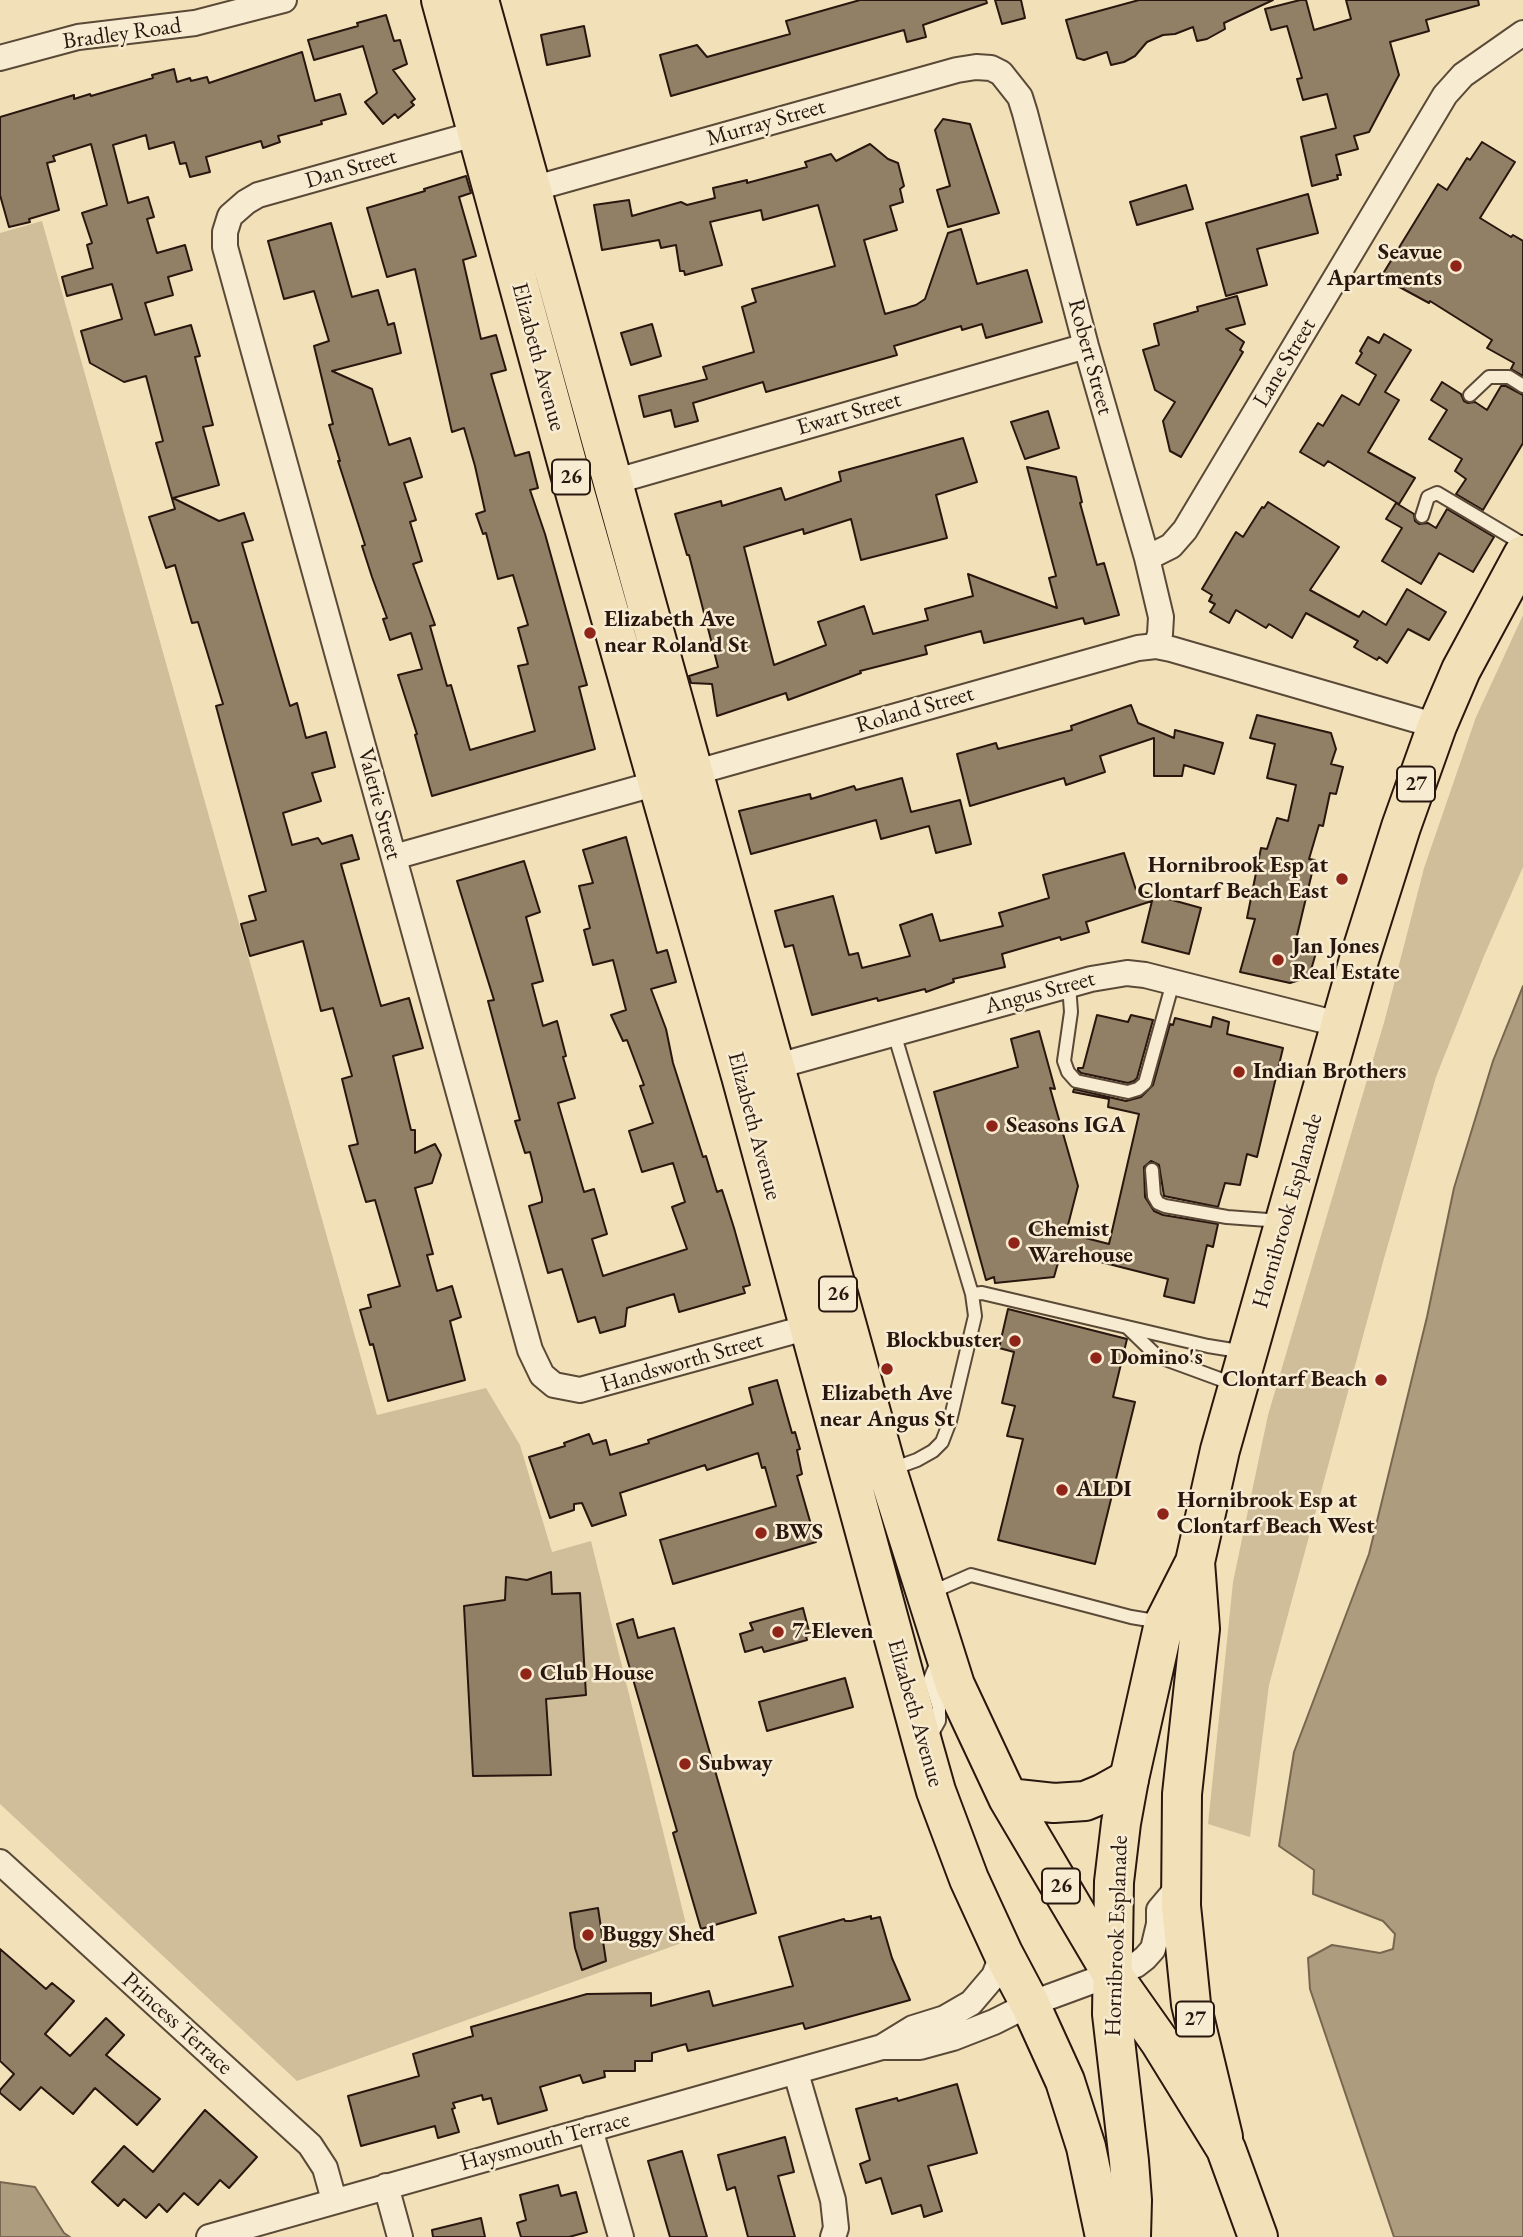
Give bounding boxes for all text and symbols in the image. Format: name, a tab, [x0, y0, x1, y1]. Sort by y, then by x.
street label: Bradley Road	[61, 12, 183, 56]
street label: Murray Street	[703, 93, 829, 153]
street label: Dan Street	[302, 143, 400, 195]
place label: Seavue Apartments	[1327, 239, 1442, 293]
marker: Seavue Apartments	[1448, 258, 1464, 274]
street label: Elizabeth Avenue	[505, 280, 571, 434]
street label: Robert Street	[1061, 296, 1119, 418]
street label: Lane Street	[1248, 314, 1322, 412]
street label: Ewart Street	[794, 386, 904, 442]
road number: 26	[552, 460, 590, 494]
place label: Elizabeth Ave near Roland St	[604, 606, 748, 660]
marker: Elizabeth Ave near Roland St	[582, 625, 598, 641]
street label: Roland Street	[853, 680, 977, 740]
street label: Valerie Street	[351, 745, 407, 863]
road number: 27	[1397, 766, 1435, 802]
place label: Hornibrook Esp at Clontarf Beach East	[1138, 852, 1328, 906]
marker: Hornibrook Esp at Clontarf Beach East	[1334, 871, 1350, 887]
place label: Jan Jones Real Estate	[1292, 933, 1400, 987]
marker: Jan Jones Real Estate	[1270, 952, 1286, 968]
street label: Angus Street	[982, 965, 1098, 1021]
street label: Elizabeth Avenue	[721, 1049, 787, 1203]
place label: Indian Brothers	[1253, 1058, 1406, 1086]
marker: Indian Brothers	[1231, 1064, 1247, 1080]
street label: Hornibrook Esplanade	[1247, 1110, 1329, 1312]
place label: Seasons IGA	[1006, 1112, 1125, 1140]
marker: Seasons IGA	[984, 1118, 1000, 1134]
place label: Chemist Warehouse	[1028, 1216, 1133, 1270]
marker: Chemist Warehouse	[1006, 1235, 1022, 1251]
road number: 26	[819, 1276, 857, 1312]
street label: Handsworth Street	[598, 1327, 766, 1399]
place label: Blockbuster	[886, 1327, 1001, 1355]
marker: Blockbuster	[1007, 1333, 1023, 1349]
place label: Domino's	[1110, 1344, 1203, 1372]
marker: Domino's	[1088, 1350, 1104, 1366]
marker: Elizabeth Ave near Angus St	[879, 1361, 895, 1377]
place label: Clontarf Beach	[1222, 1366, 1367, 1394]
marker: Clontarf Beach	[1373, 1372, 1389, 1388]
place label: Elizabeth Ave near Angus St	[819, 1380, 955, 1434]
place label: ALDI	[1076, 1476, 1132, 1504]
marker: ALDI	[1054, 1482, 1070, 1498]
place label: Hornibrook Esp at Clontarf Beach West	[1177, 1487, 1375, 1541]
marker: Hornibrook Esp at Clontarf Beach West	[1155, 1506, 1171, 1522]
place label: BWS	[775, 1519, 823, 1547]
marker: BWS	[753, 1525, 769, 1541]
place label: 7-Eleven	[792, 1618, 873, 1646]
marker: 7-Eleven	[770, 1624, 786, 1640]
street label: Elizabeth Avenue	[881, 1636, 949, 1790]
place label: Club House	[540, 1660, 654, 1688]
marker: Club House	[518, 1666, 534, 1682]
place label: Subway	[699, 1750, 772, 1778]
marker: Subway	[677, 1756, 693, 1772]
street label: Hornibrook Esplanade	[1100, 1835, 1134, 2037]
road number: 26	[1042, 1868, 1080, 1904]
place label: Buggy Shed	[602, 1921, 715, 1949]
marker: Buggy Shed	[580, 1927, 596, 1943]
street label: Princess Terrace	[116, 1967, 238, 2081]
road number: 27	[1176, 2002, 1214, 2036]
street label: Haysmouth Terrace	[457, 2106, 633, 2178]

